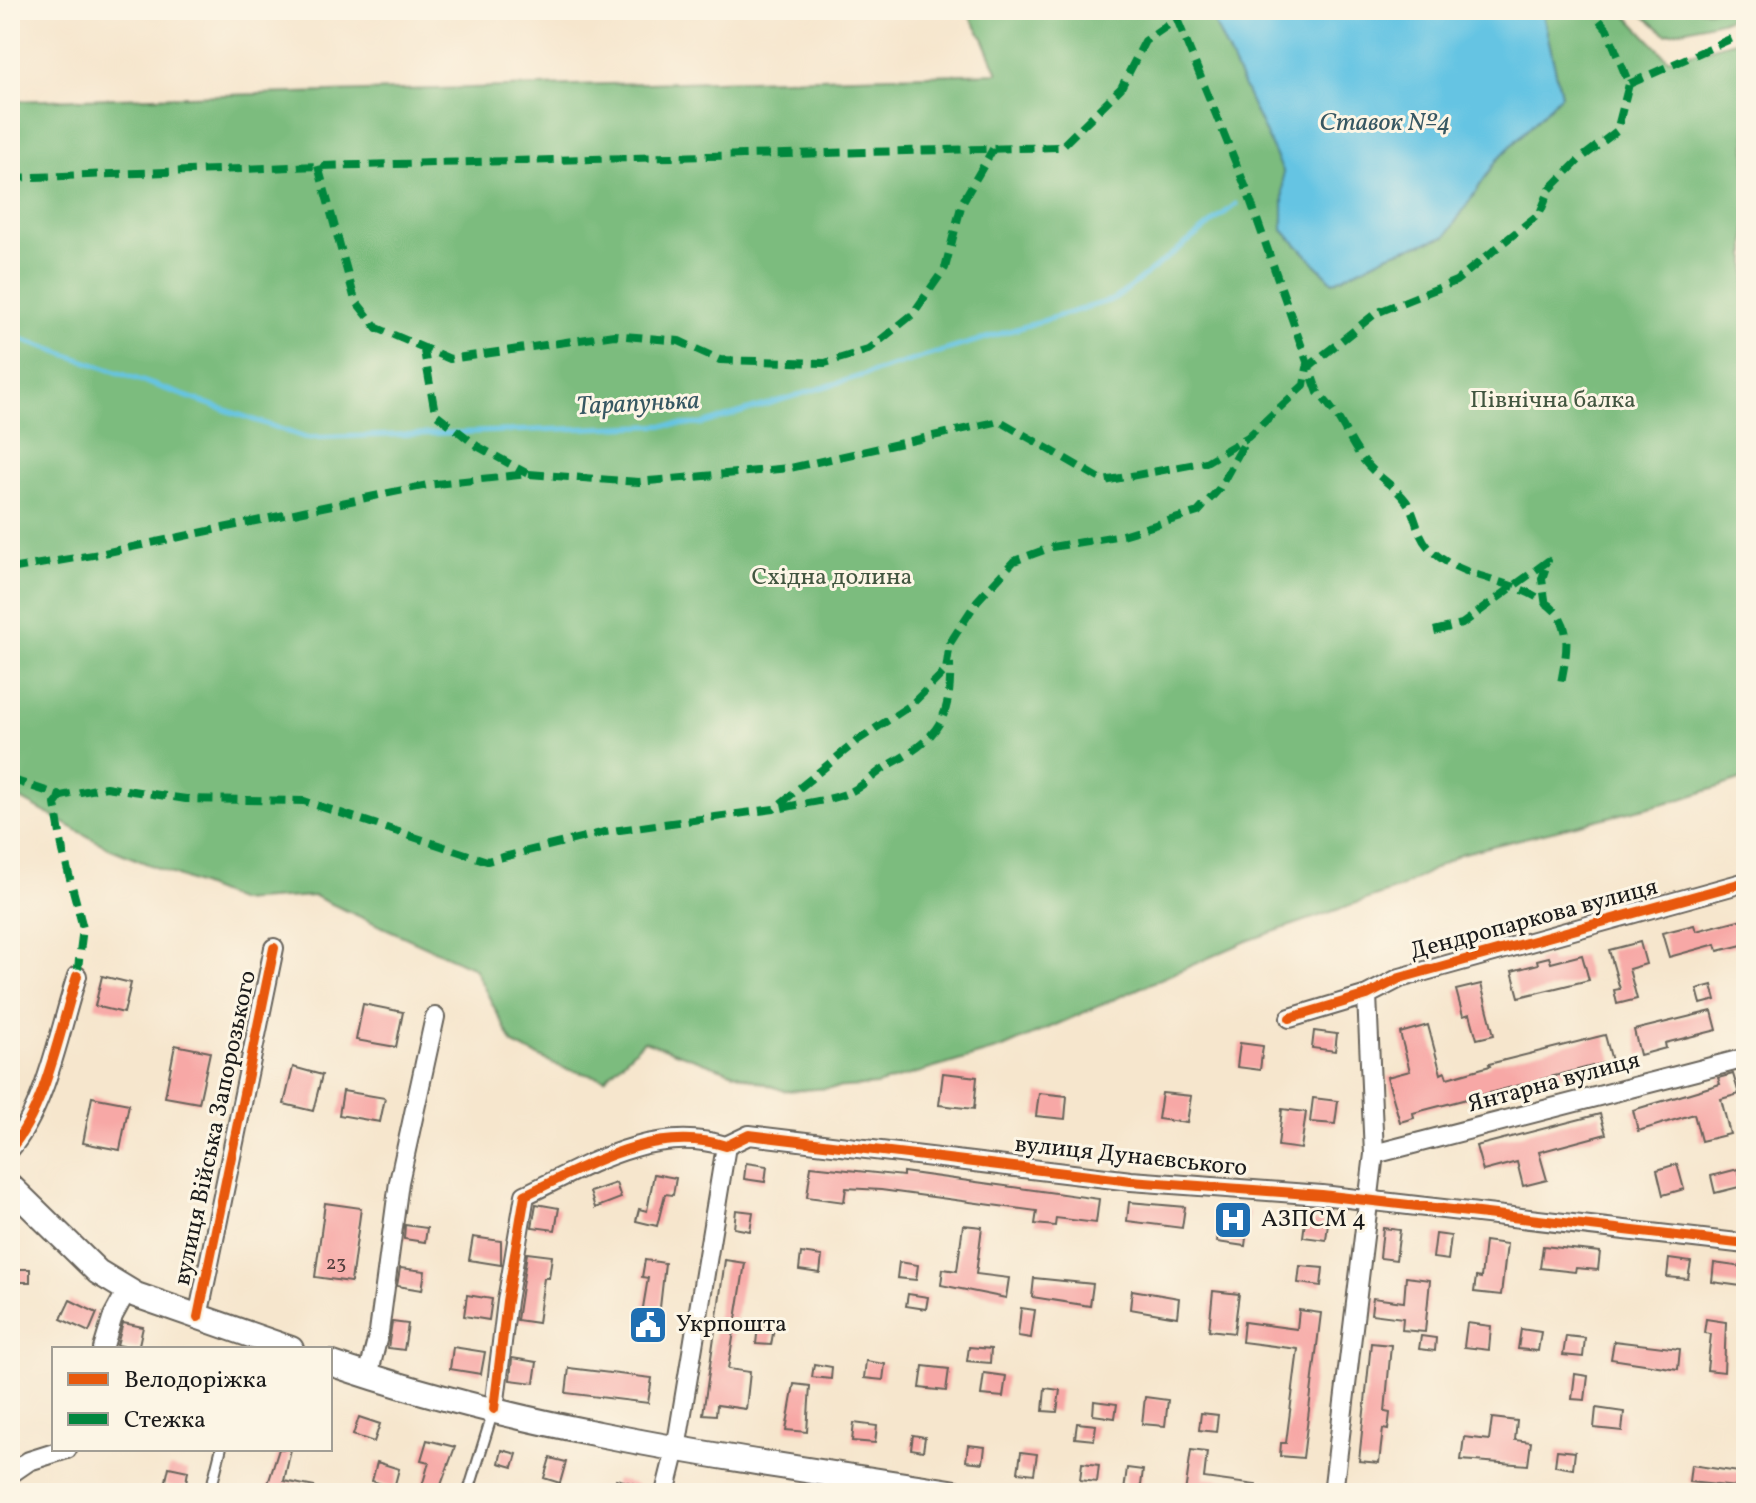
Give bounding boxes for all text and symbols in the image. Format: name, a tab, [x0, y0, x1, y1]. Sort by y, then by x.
water label: Ставок №4	[1319, 105, 1451, 141]
water label: Тарапунька	[576, 383, 700, 425]
park label: Північна балка	[1470, 384, 1636, 418]
park label: Східна долина	[752, 561, 913, 595]
street label: Дендропаркова вулиця	[1406, 871, 1662, 969]
street label: вулиця Війська Запорозького	[166, 967, 266, 1289]
street label: Янтарна вулиця	[1464, 1044, 1644, 1122]
street label: вулиця Дунаєвського	[1013, 1128, 1249, 1186]
hospital icon: АЗПСМ 4	[1212, 1199, 1254, 1241]
place label: АЗПСМ 4	[1261, 1203, 1366, 1237]
house number: 23	[326, 1250, 346, 1278]
public building icon: Укрпошта	[627, 1304, 669, 1346]
place label: Укрпошта	[676, 1308, 787, 1342]
legend	[52, 1347, 332, 1451]
text: Велодоріжка	[124, 1364, 267, 1398]
text: Стежка	[124, 1404, 206, 1438]

